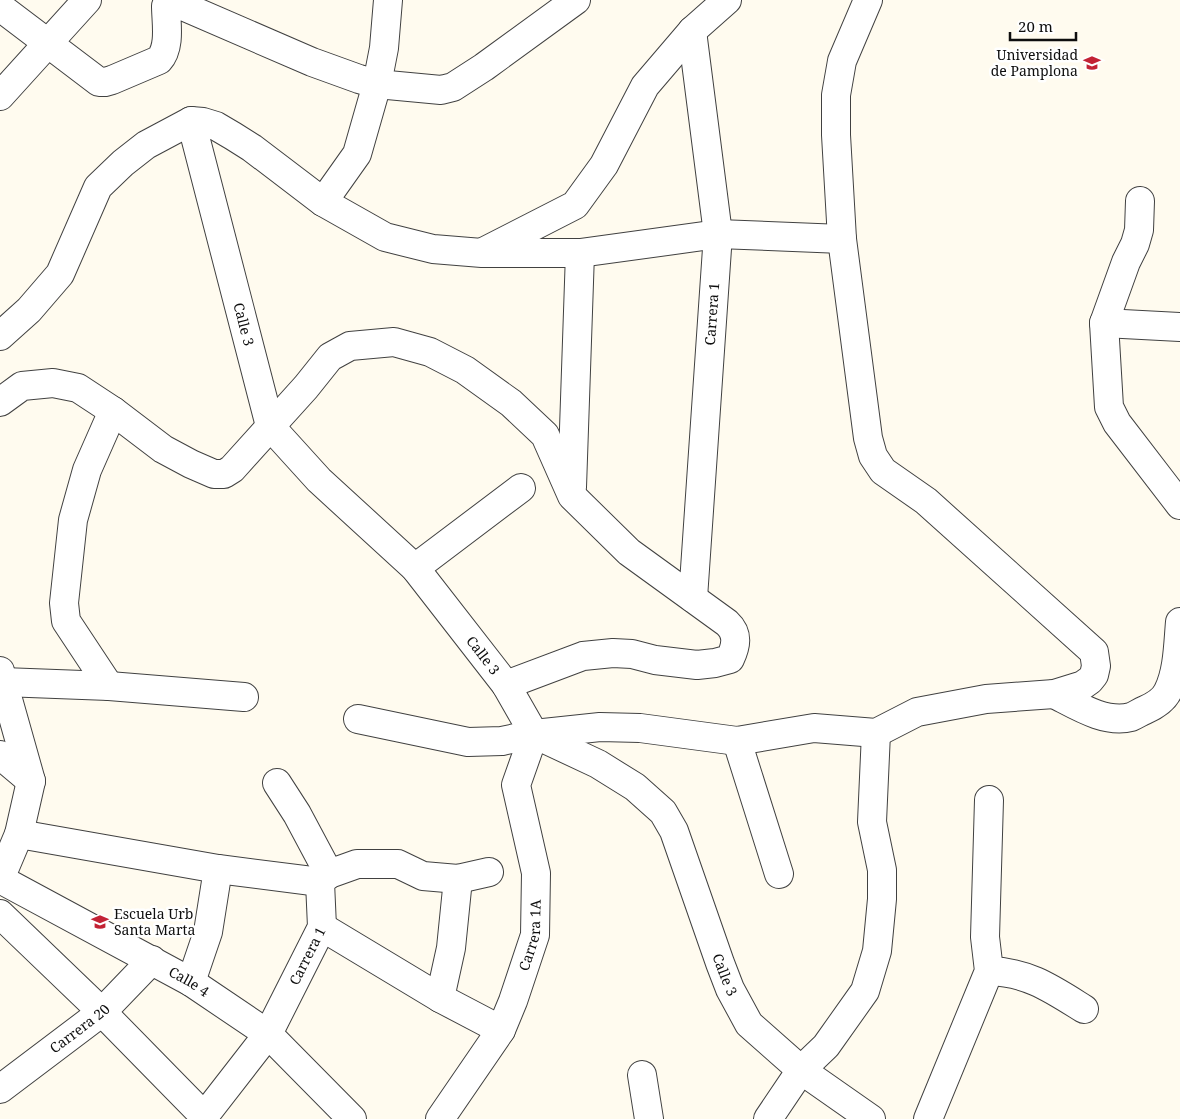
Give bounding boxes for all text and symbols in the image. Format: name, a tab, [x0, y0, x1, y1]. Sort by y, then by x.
scale bar	[1010, 10, 1076, 42]
text: 20 m	[1018, 16, 1053, 36]
place label: Universidad de Pamplona	[991, 45, 1078, 80]
school or university icon: Universidad de Pamplona	[1082, 53, 1102, 73]
street label: Carrera 1	[700, 282, 723, 346]
street label: Calle 3	[229, 300, 259, 348]
street label: Calle 3	[462, 632, 505, 679]
street label: Carrera 1A	[514, 899, 545, 973]
place label: Escuela Urb Santa Marta	[114, 904, 196, 939]
school or university icon: Escuela Urb Santa Marta	[90, 912, 110, 932]
street label: Carrera 1	[284, 923, 330, 988]
street label: Calle 3	[708, 951, 742, 999]
street label: Calle 4	[166, 962, 213, 1001]
street label: Carrera 20	[46, 999, 114, 1057]

